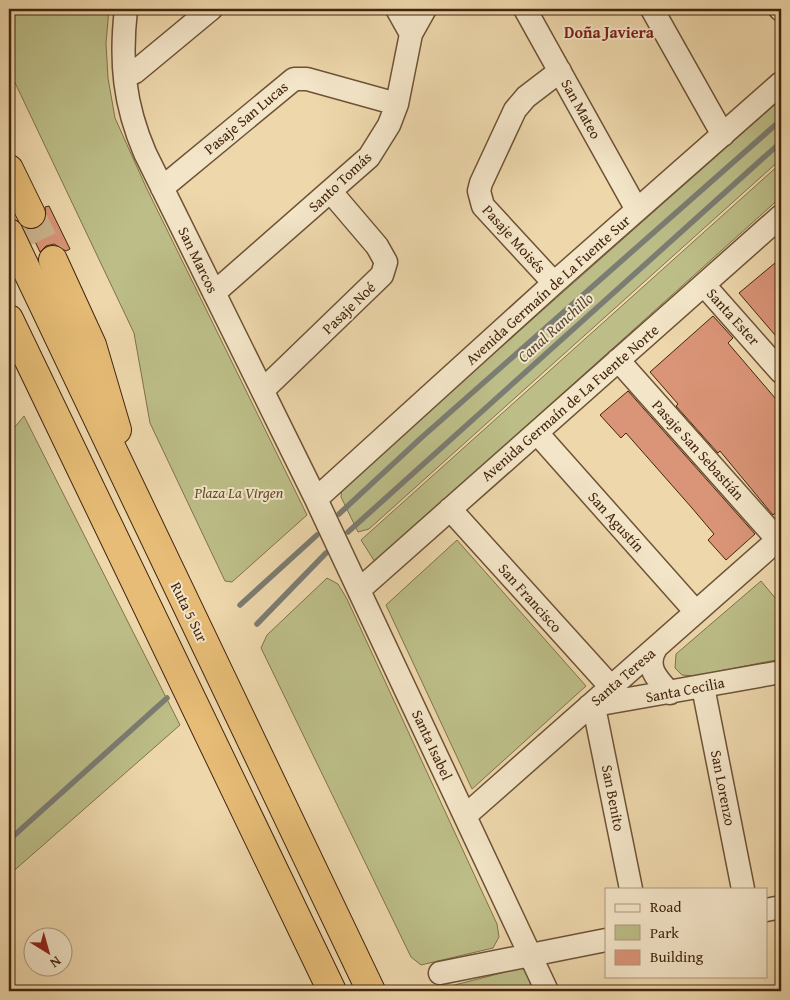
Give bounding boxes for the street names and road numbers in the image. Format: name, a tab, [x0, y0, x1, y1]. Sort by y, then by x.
street label: San Mateo	[556, 75, 607, 143]
street label: Pasaje San Lucas	[199, 76, 292, 159]
street label: Santo Tomás	[303, 147, 376, 217]
street label: Pasaje Moisés	[478, 200, 551, 278]
street label: Avenida Germaín de La Fuente Sur	[461, 210, 635, 369]
street label: San Marcos	[173, 223, 224, 297]
street label: Pasaje Noé	[317, 277, 380, 338]
street label: Santa Ester	[702, 283, 765, 350]
street label: Avenida Germaín de La Fuente Norte	[476, 319, 663, 486]
street label: Pasaje San Sebastián	[647, 395, 750, 505]
street label: San Agustín	[584, 487, 650, 557]
street label: San Francisco	[494, 559, 567, 637]
street label: Ruta 5 Sur	[166, 578, 213, 645]
street label: Santa Teresa	[586, 643, 660, 711]
street label: Santa Cecilia	[644, 672, 726, 707]
street label: Santa Isabel	[407, 706, 458, 783]
street label: San Lorenzo	[706, 748, 741, 828]
street label: San Benito	[597, 763, 630, 833]

